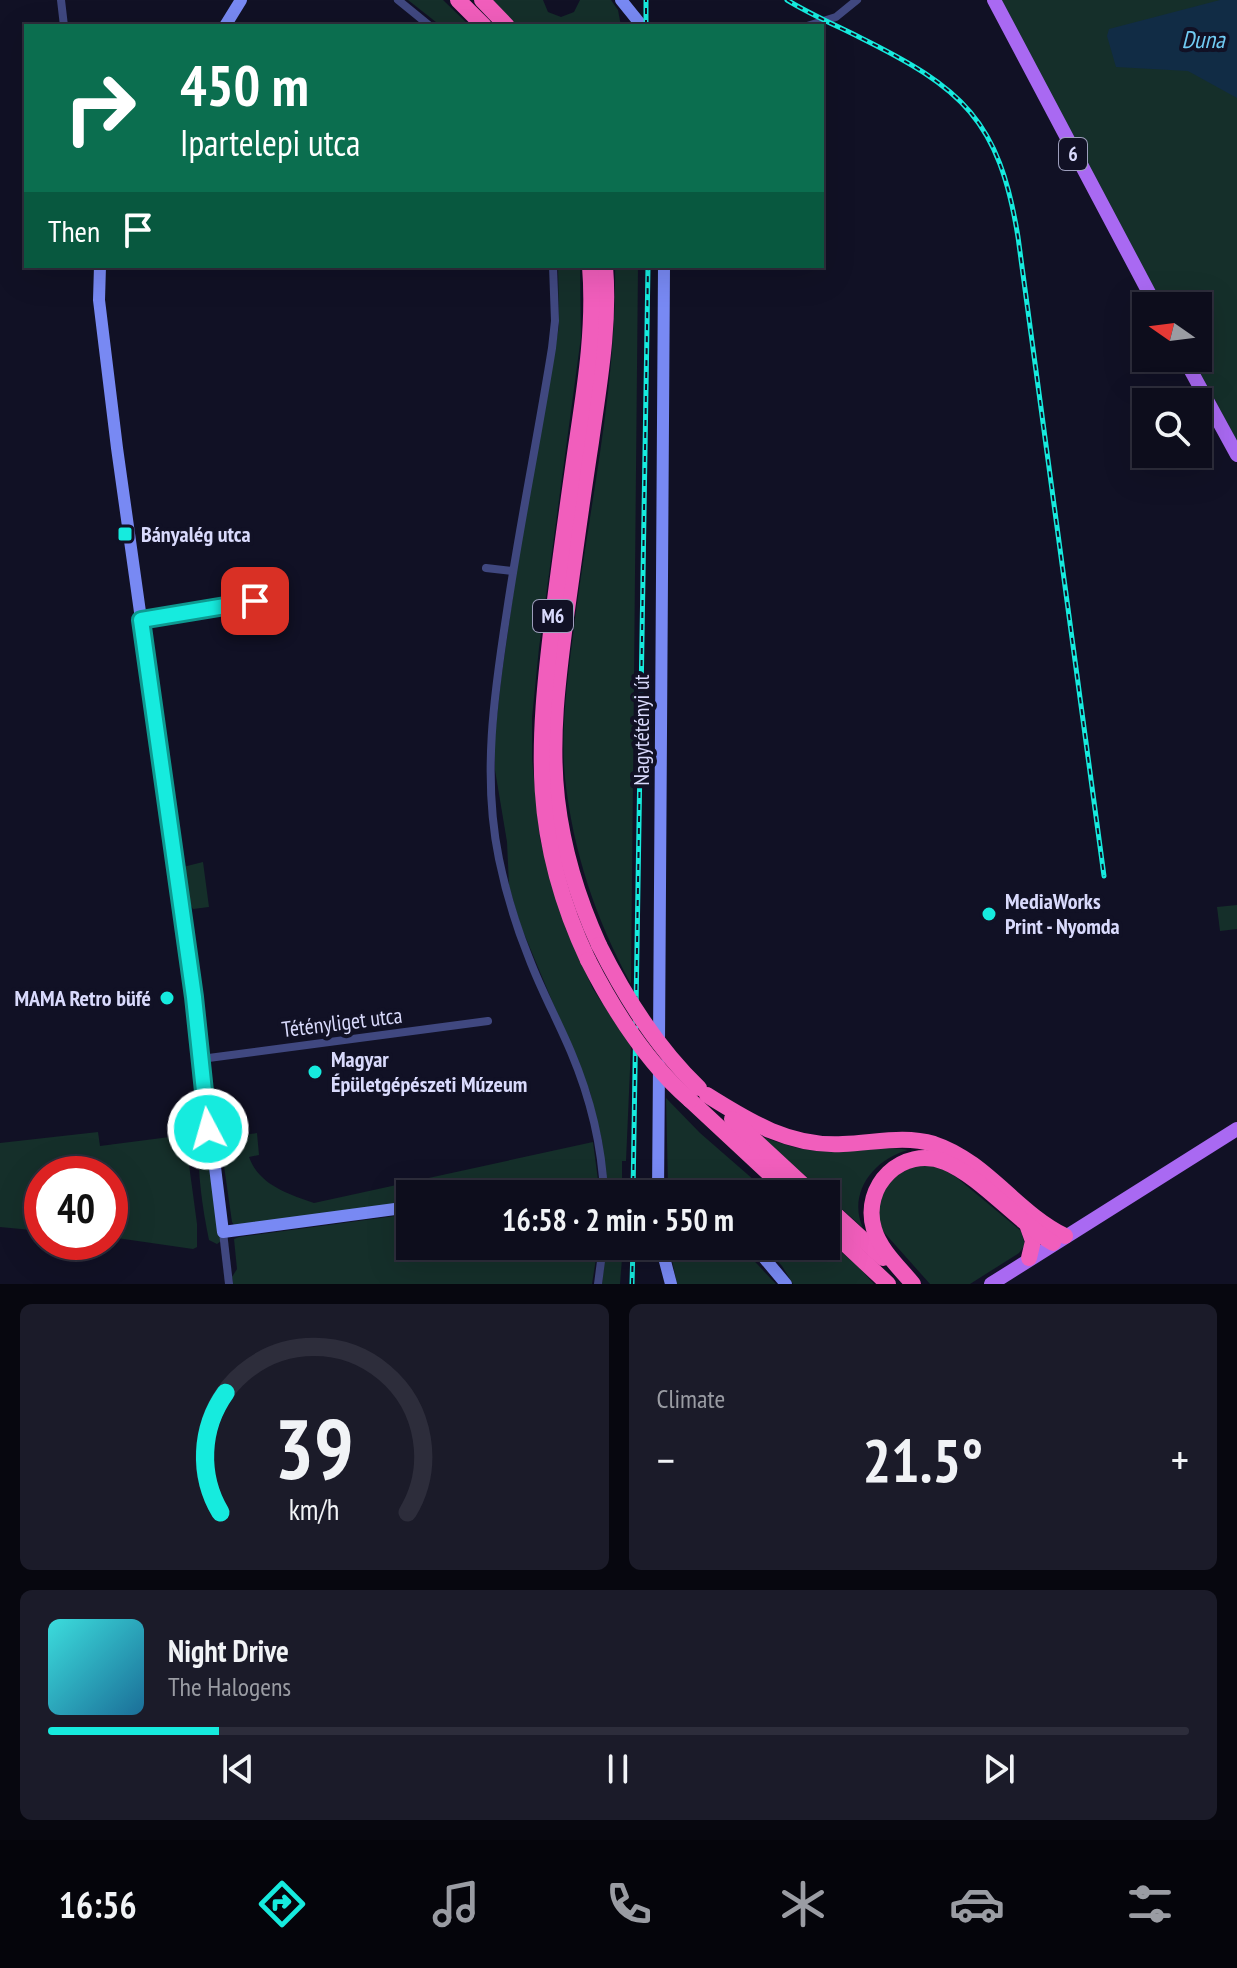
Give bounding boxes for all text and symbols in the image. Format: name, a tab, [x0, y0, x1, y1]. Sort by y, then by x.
water label: Duna	[1181, 24, 1226, 55]
text: 450 m	[180, 49, 309, 121]
icon: right	[48, 56, 152, 160]
text: Ipartelepi utca	[180, 119, 360, 166]
road number: 6	[1059, 138, 1087, 170]
icon: arrive	[116, 208, 160, 252]
text: Then	[48, 211, 100, 250]
north arrow	[1132, 292, 1212, 372]
map controls	[1132, 292, 1212, 468]
button: search	[1132, 388, 1212, 468]
place label: Bányalég utca	[141, 520, 251, 548]
marker: Bányalég utca	[116, 525, 134, 543]
pin	[221, 567, 289, 635]
icon: arrive	[233, 579, 277, 623]
road number: M6	[533, 600, 573, 632]
street label: Nagytétényi út	[627, 674, 655, 786]
place label: MediaWorks Print - Nyomda	[1005, 887, 1120, 940]
marker: MediaWorks Print - Nyomda	[980, 905, 998, 923]
place label: MAMA Retro büfé	[14, 984, 151, 1012]
marker: MAMA Retro büfé	[158, 989, 176, 1007]
street label: Tétényliget utca	[280, 1001, 404, 1043]
place label: Magyar Épületgépészeti Múzeum	[331, 1045, 527, 1098]
marker: Magyar Épületgépészeti Múzeum	[306, 1063, 324, 1081]
position arrow	[166, 1087, 250, 1171]
speed limit sign: 40	[24, 1156, 128, 1260]
text: 16:58 · 2 min · 550 m	[502, 1200, 734, 1239]
text: Climate	[657, 1382, 725, 1415]
text: 39	[274, 1394, 354, 1502]
text: 21.5°	[862, 1421, 983, 1499]
text: −	[657, 1431, 675, 1488]
text: +	[1171, 1431, 1189, 1488]
text: km/h	[289, 1491, 340, 1528]
text: Night Drive	[168, 1631, 289, 1670]
text: The Halogens	[168, 1670, 291, 1703]
icon: previous	[216, 1747, 260, 1791]
icon: pause	[596, 1747, 640, 1791]
icon: next	[977, 1747, 1021, 1791]
icon: directions	[254, 1876, 310, 1932]
icon: music	[428, 1876, 484, 1932]
icon: phone	[601, 1876, 657, 1932]
icon: climate	[775, 1876, 831, 1932]
icon: car	[949, 1876, 1005, 1932]
icon: filters	[1122, 1876, 1178, 1932]
text: 16:56	[59, 1881, 137, 1928]

